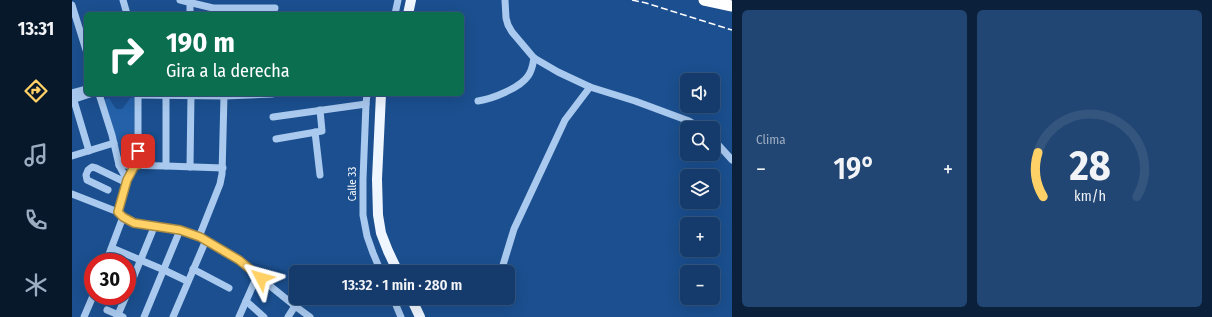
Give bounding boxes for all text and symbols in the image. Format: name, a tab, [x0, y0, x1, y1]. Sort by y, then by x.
text: 13:31	[18, 18, 54, 40]
text: 190 m	[166, 26, 235, 59]
icon: right	[100, 28, 152, 80]
text: Gira a la derecha	[166, 60, 290, 82]
map controls	[680, 73, 720, 305]
button: sound	[680, 73, 720, 113]
icon: directions	[22, 77, 50, 105]
button: search	[680, 121, 720, 161]
text: Clima	[756, 132, 786, 147]
pin	[121, 134, 155, 168]
icon: arrive	[127, 140, 149, 162]
text: 28	[1068, 140, 1110, 190]
icon: music	[22, 141, 50, 169]
text: 19°	[834, 151, 875, 187]
text: −	[756, 156, 766, 183]
text: +	[943, 156, 953, 183]
street label: Calle 33	[346, 167, 359, 201]
button: layers	[680, 169, 720, 209]
text: km/h	[1074, 187, 1105, 204]
icon: phone	[22, 206, 50, 234]
button: +	[680, 217, 720, 257]
speed limit sign: 30	[84, 253, 136, 305]
position arrow	[240, 257, 282, 299]
button: −	[680, 265, 720, 305]
icon: climate	[22, 271, 50, 299]
text: 13:32 · 1 min · 280 m	[342, 276, 462, 294]

